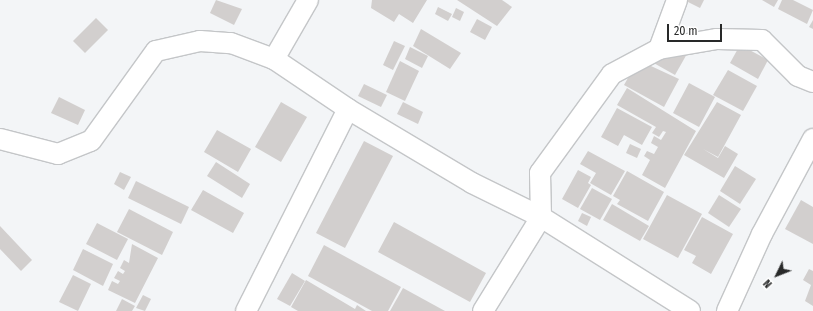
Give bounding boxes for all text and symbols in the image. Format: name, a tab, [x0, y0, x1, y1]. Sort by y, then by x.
scale bar	[669, 16, 724, 42]
text: 20 m	[674, 24, 698, 38]
north arrow	[757, 255, 797, 295]
text: N	[761, 277, 775, 290]

